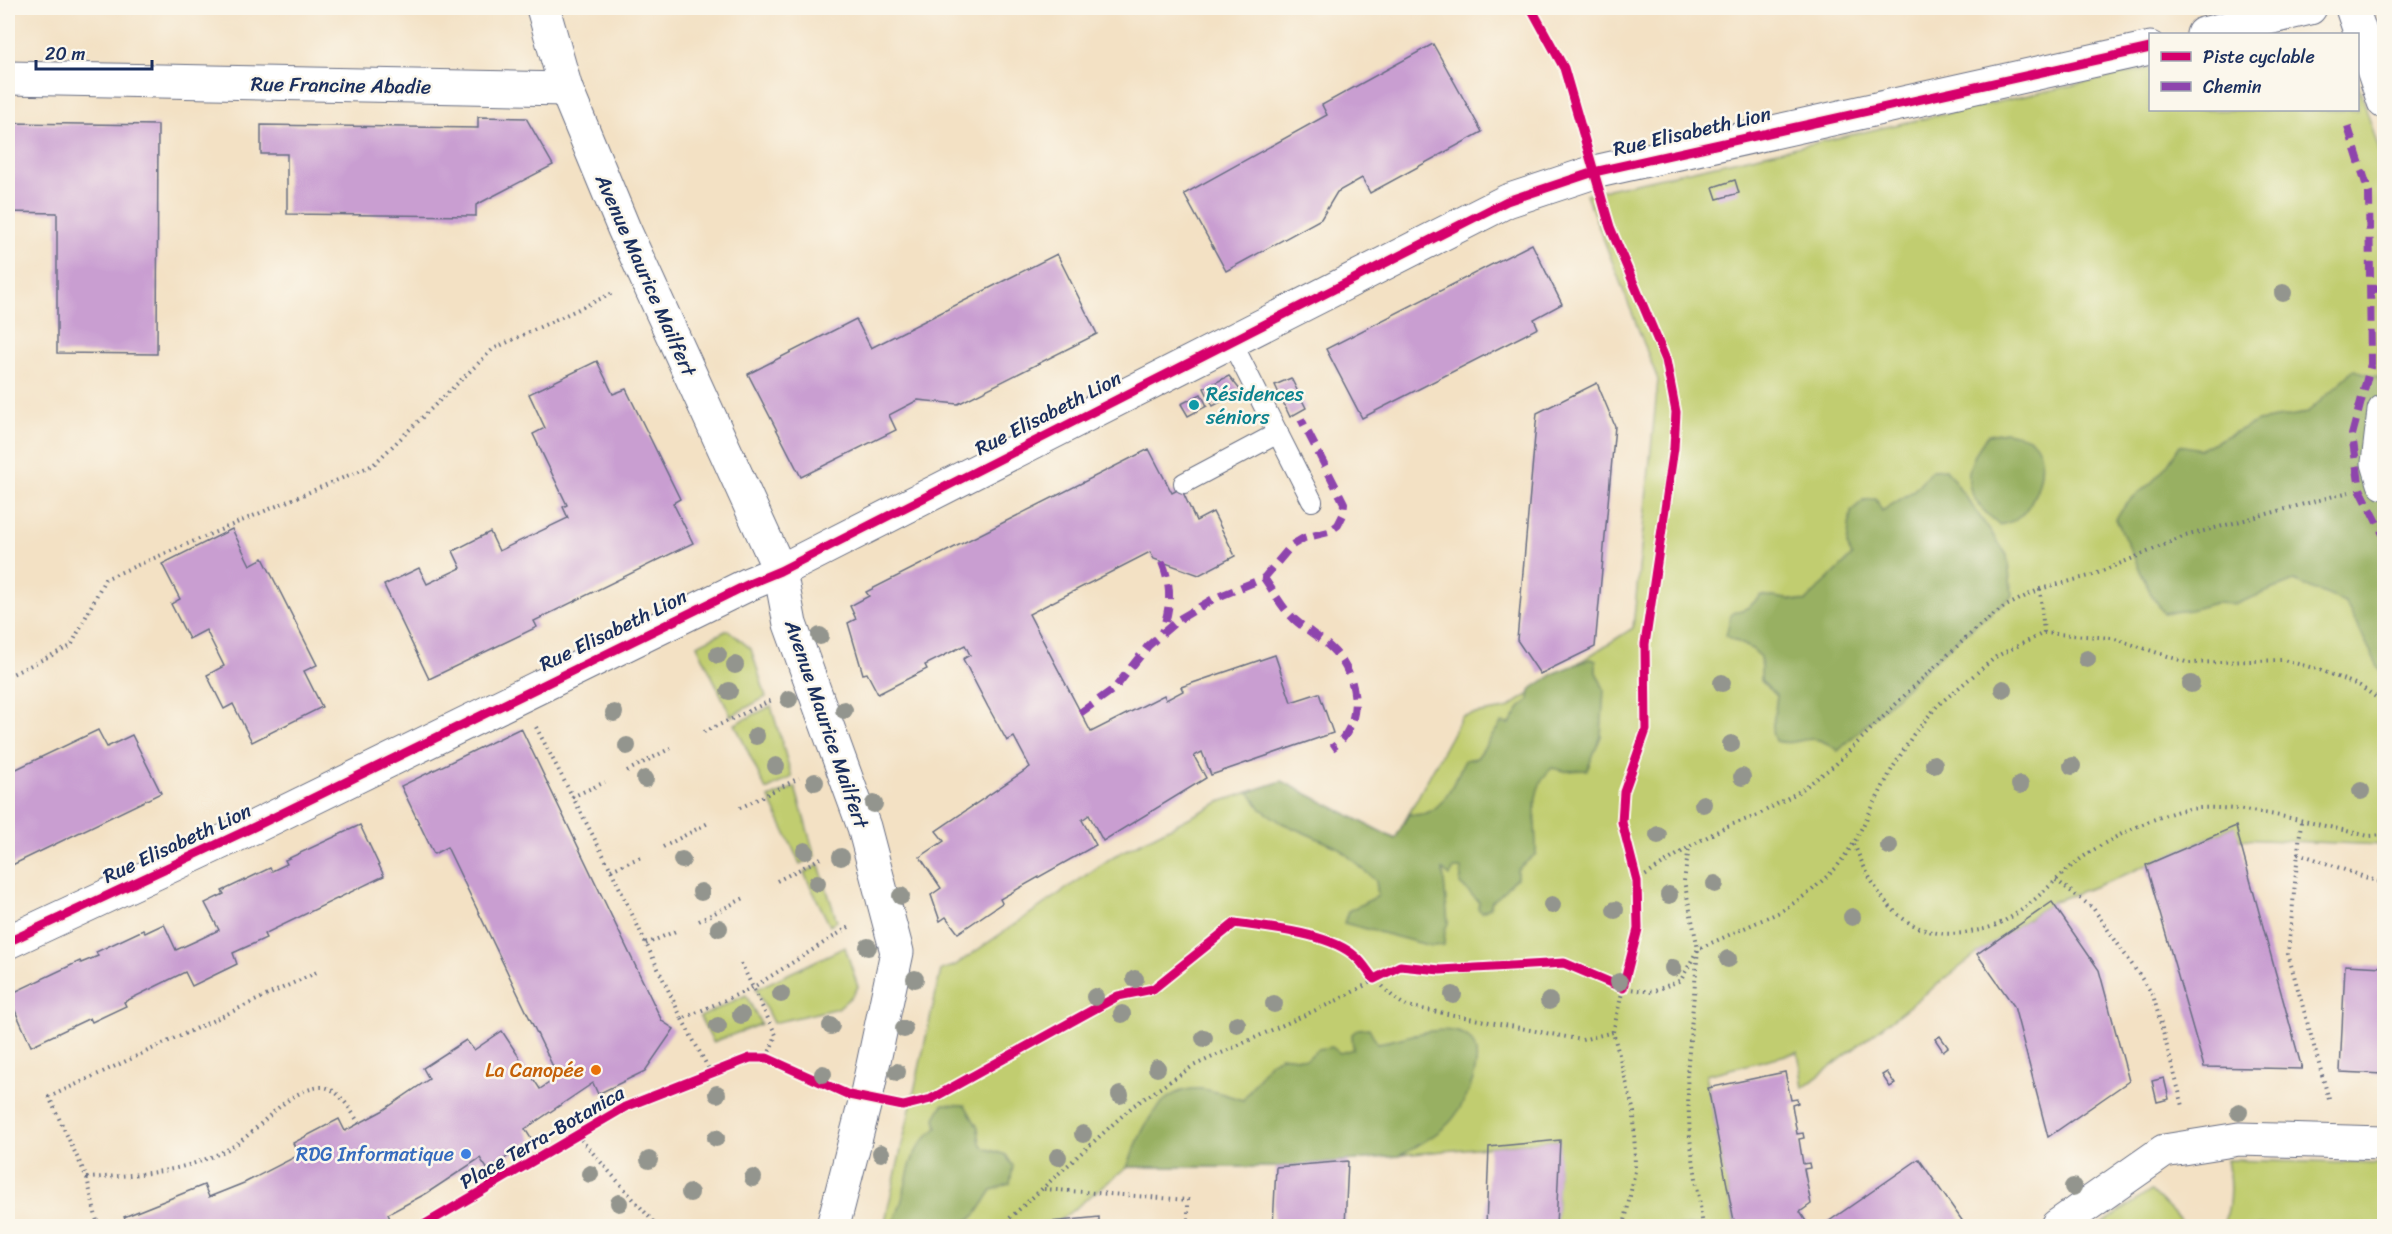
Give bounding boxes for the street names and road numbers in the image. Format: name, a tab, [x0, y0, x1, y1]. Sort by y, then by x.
street label: Rue Francine Abadie	[251, 66, 431, 105]
street label: Rue Elisabeth Lion	[1610, 96, 1775, 167]
street label: Avenue Maurice Mailfert	[585, 167, 706, 383]
street label: Rue Elisabeth Lion	[969, 361, 1128, 466]
street label: Rue Elisabeth Lion	[533, 579, 693, 681]
street label: Avenue Maurice Mailfert	[774, 614, 879, 834]
street label: Rue Elisabeth Lion	[97, 794, 258, 893]
street label: Place Terra-Botanica	[453, 1075, 632, 1199]

